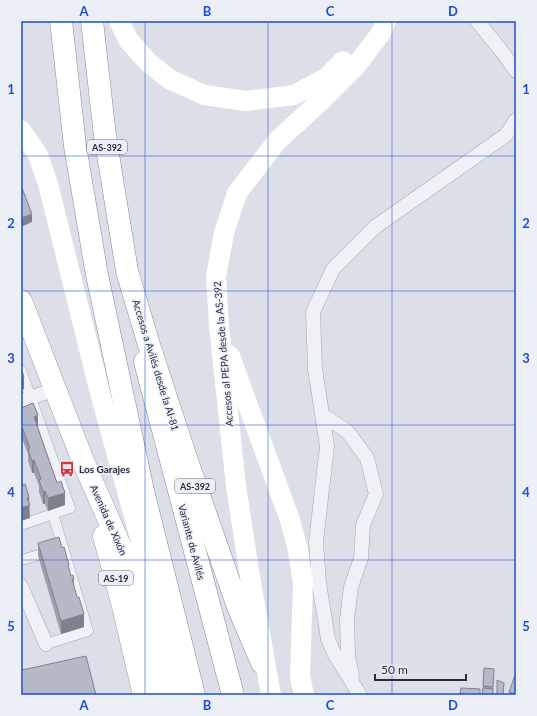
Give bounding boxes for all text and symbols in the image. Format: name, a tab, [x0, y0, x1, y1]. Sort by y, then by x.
text: A	[78, 3, 89, 19]
text: B	[203, 3, 212, 19]
text: C	[326, 3, 335, 19]
text: D	[448, 3, 458, 19]
text: 1	[7, 81, 15, 97]
text: 1	[522, 81, 530, 97]
road number: AS-392	[87, 140, 127, 154]
text: 2	[7, 215, 15, 231]
text: 2	[522, 215, 530, 231]
street label: Accesos al PEPA desde la AS-392	[211, 281, 235, 427]
street label: Accesos a Avilés desde la AI-81	[130, 298, 182, 432]
text: 3	[7, 350, 15, 366]
text: 3	[522, 350, 530, 366]
bus stop icon: Los Garajes	[58, 460, 76, 478]
place label: Los Garajes	[79, 463, 130, 475]
road number: AS-392	[175, 479, 215, 493]
street label: Avenida de Xixón	[88, 483, 130, 557]
text: 4	[7, 484, 15, 500]
text: 4	[522, 484, 530, 500]
street label: Variante de Avilés	[176, 503, 208, 581]
road number: AS-19	[99, 571, 133, 585]
text: 5	[7, 618, 15, 634]
text: 5	[522, 618, 530, 634]
scale bar	[375, 656, 466, 682]
text: 50 m	[381, 662, 408, 677]
text: A	[78, 697, 89, 713]
text: B	[203, 697, 212, 713]
text: C	[326, 697, 335, 713]
text: D	[448, 697, 458, 713]

